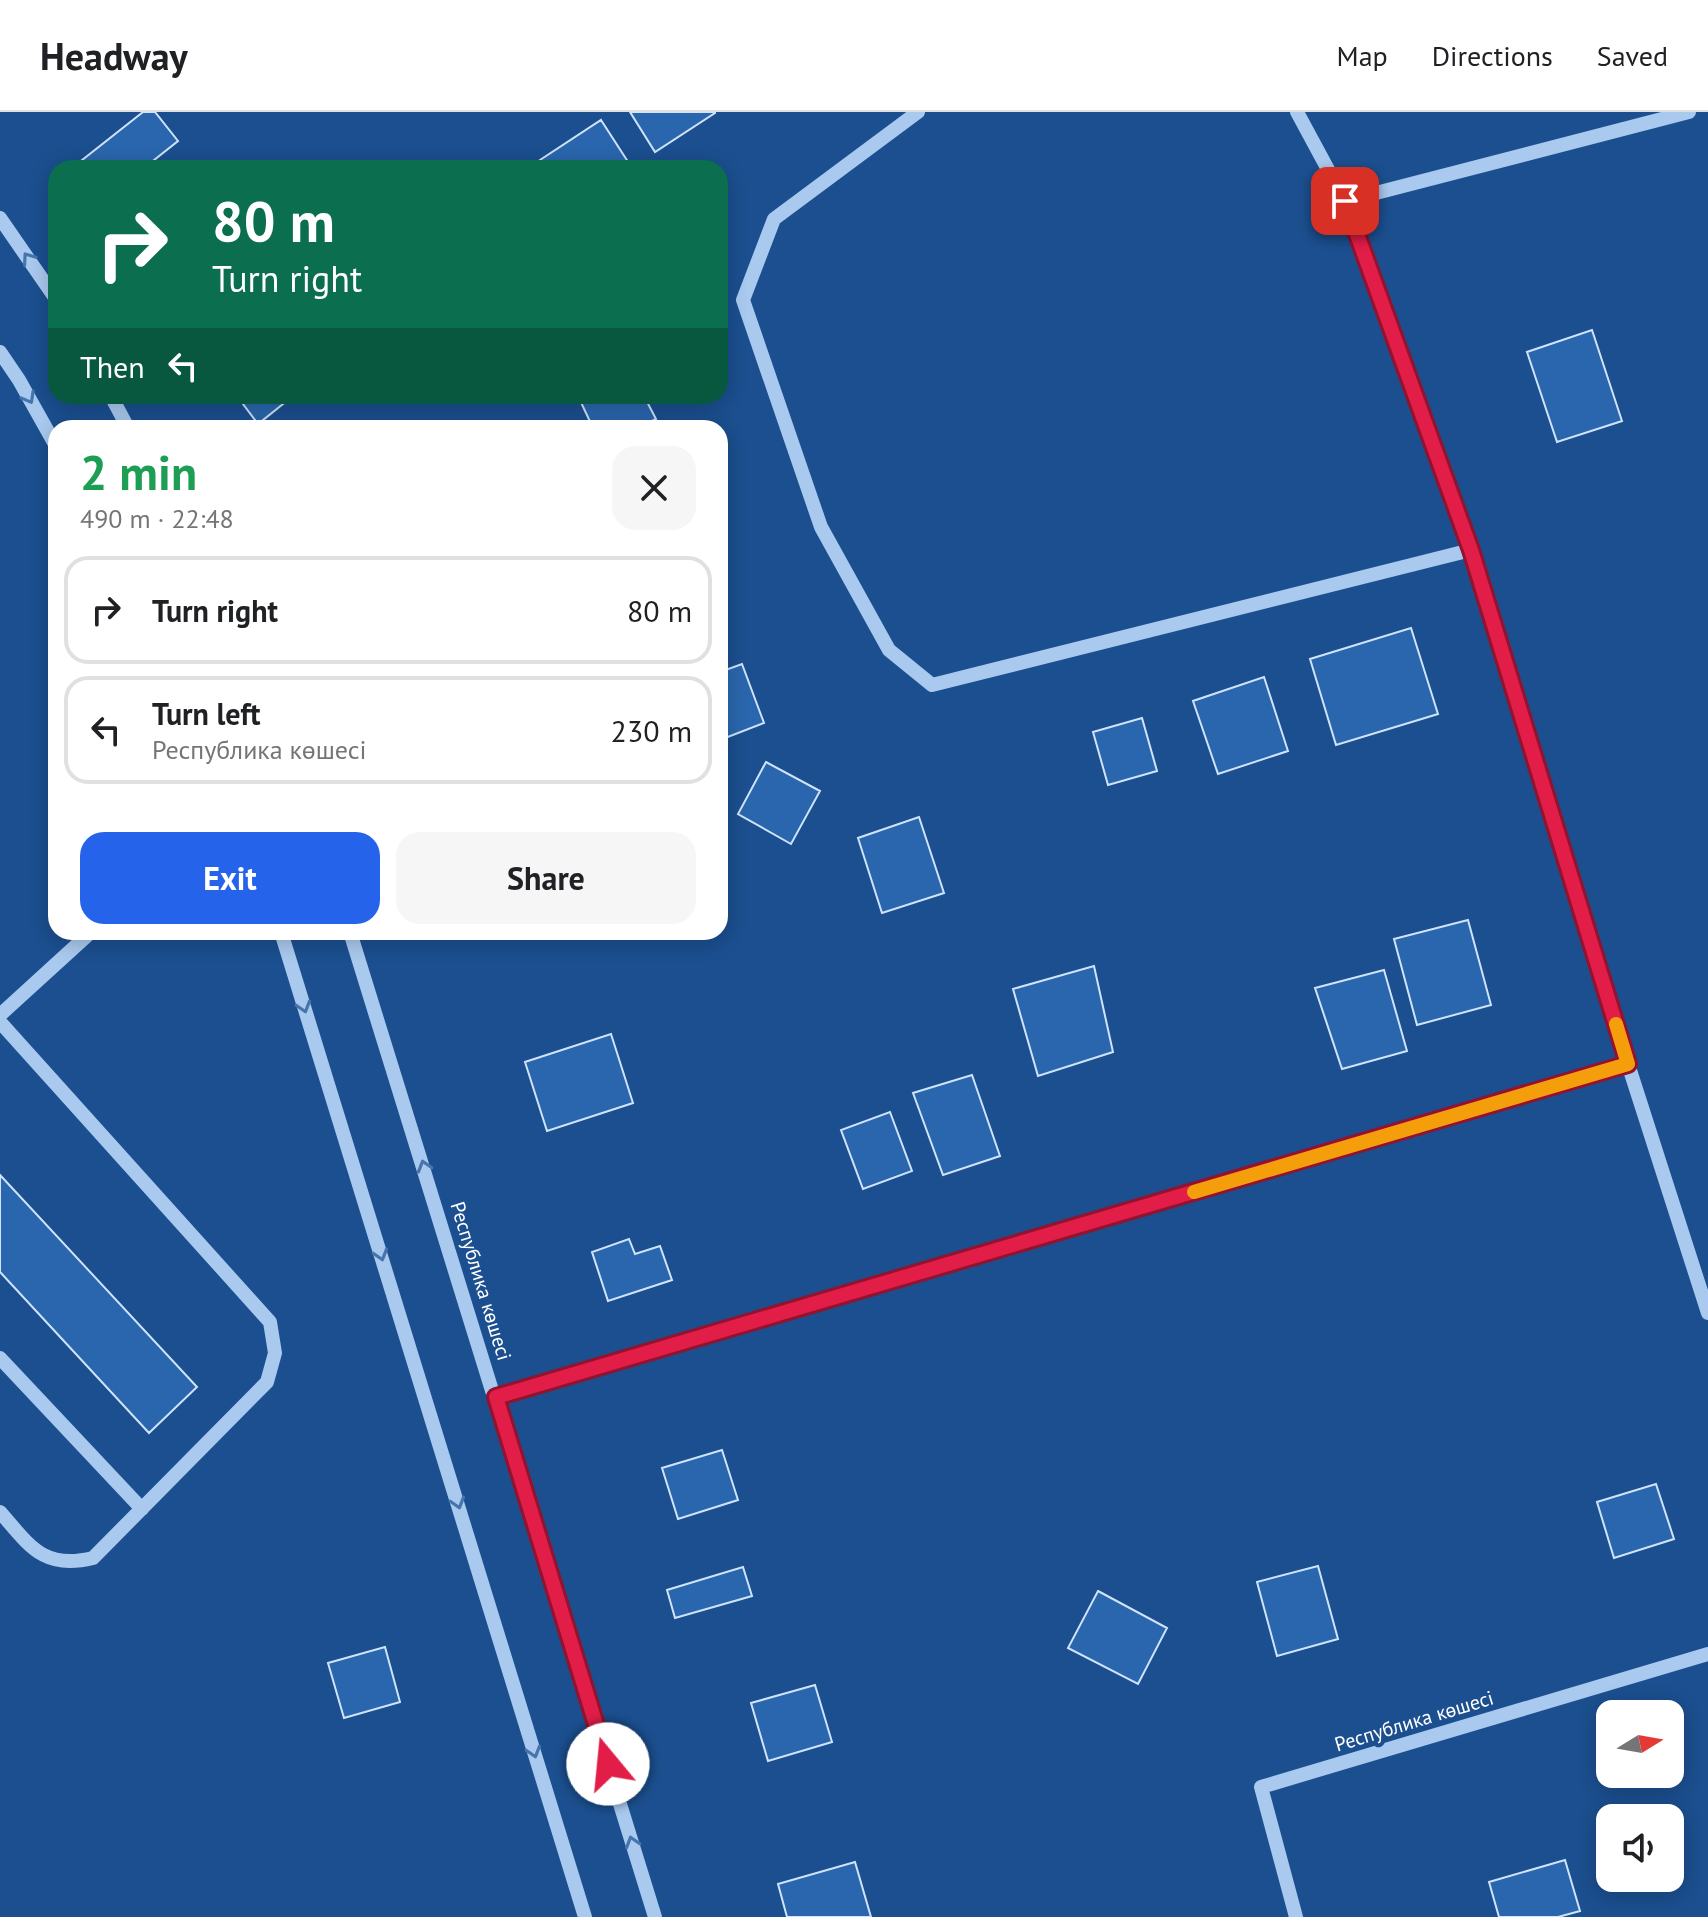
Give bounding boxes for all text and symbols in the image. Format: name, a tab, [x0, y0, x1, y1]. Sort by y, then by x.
text: Headway	[40, 31, 188, 80]
text: Map	[1337, 37, 1388, 74]
text: Directions	[1432, 37, 1553, 74]
text: Saved	[1597, 37, 1668, 74]
pin	[1311, 167, 1379, 235]
icon: arrive	[1323, 179, 1367, 223]
text: 80 m	[212, 185, 335, 257]
icon: right	[80, 192, 184, 296]
one-way arrow	[23, 253, 38, 267]
text: Turn right	[212, 255, 362, 302]
icon: left	[161, 344, 205, 388]
text: Then	[80, 347, 145, 386]
one-way arrow	[20, 390, 35, 404]
text: 2 min	[80, 441, 197, 503]
button: close	[612, 446, 696, 530]
text: 490 m · 22:48	[80, 502, 234, 535]
icon: right	[84, 588, 128, 632]
text: Turn right	[152, 591, 278, 630]
text: 80 m	[627, 591, 692, 630]
text: Turn left	[152, 694, 260, 733]
icon: left	[84, 708, 128, 752]
text: 230 m	[611, 711, 692, 750]
text: Республика көшесі	[152, 733, 366, 766]
button: Exit	[80, 832, 380, 924]
button: Share	[396, 832, 696, 924]
one-way arrow	[295, 999, 311, 1013]
one-way arrow	[417, 1160, 433, 1174]
street label: Республика көшесі	[444, 1198, 518, 1364]
one-way arrow	[372, 1248, 388, 1261]
one-way arrow	[448, 1496, 464, 1510]
street label: Республика көшесі	[1331, 1684, 1497, 1758]
north arrow	[1596, 1700, 1684, 1788]
map controls	[1596, 1700, 1684, 1892]
position arrow	[566, 1722, 650, 1806]
one-way arrow	[525, 1745, 541, 1758]
button: sound	[1596, 1804, 1684, 1892]
one-way arrow	[625, 1836, 641, 1850]

